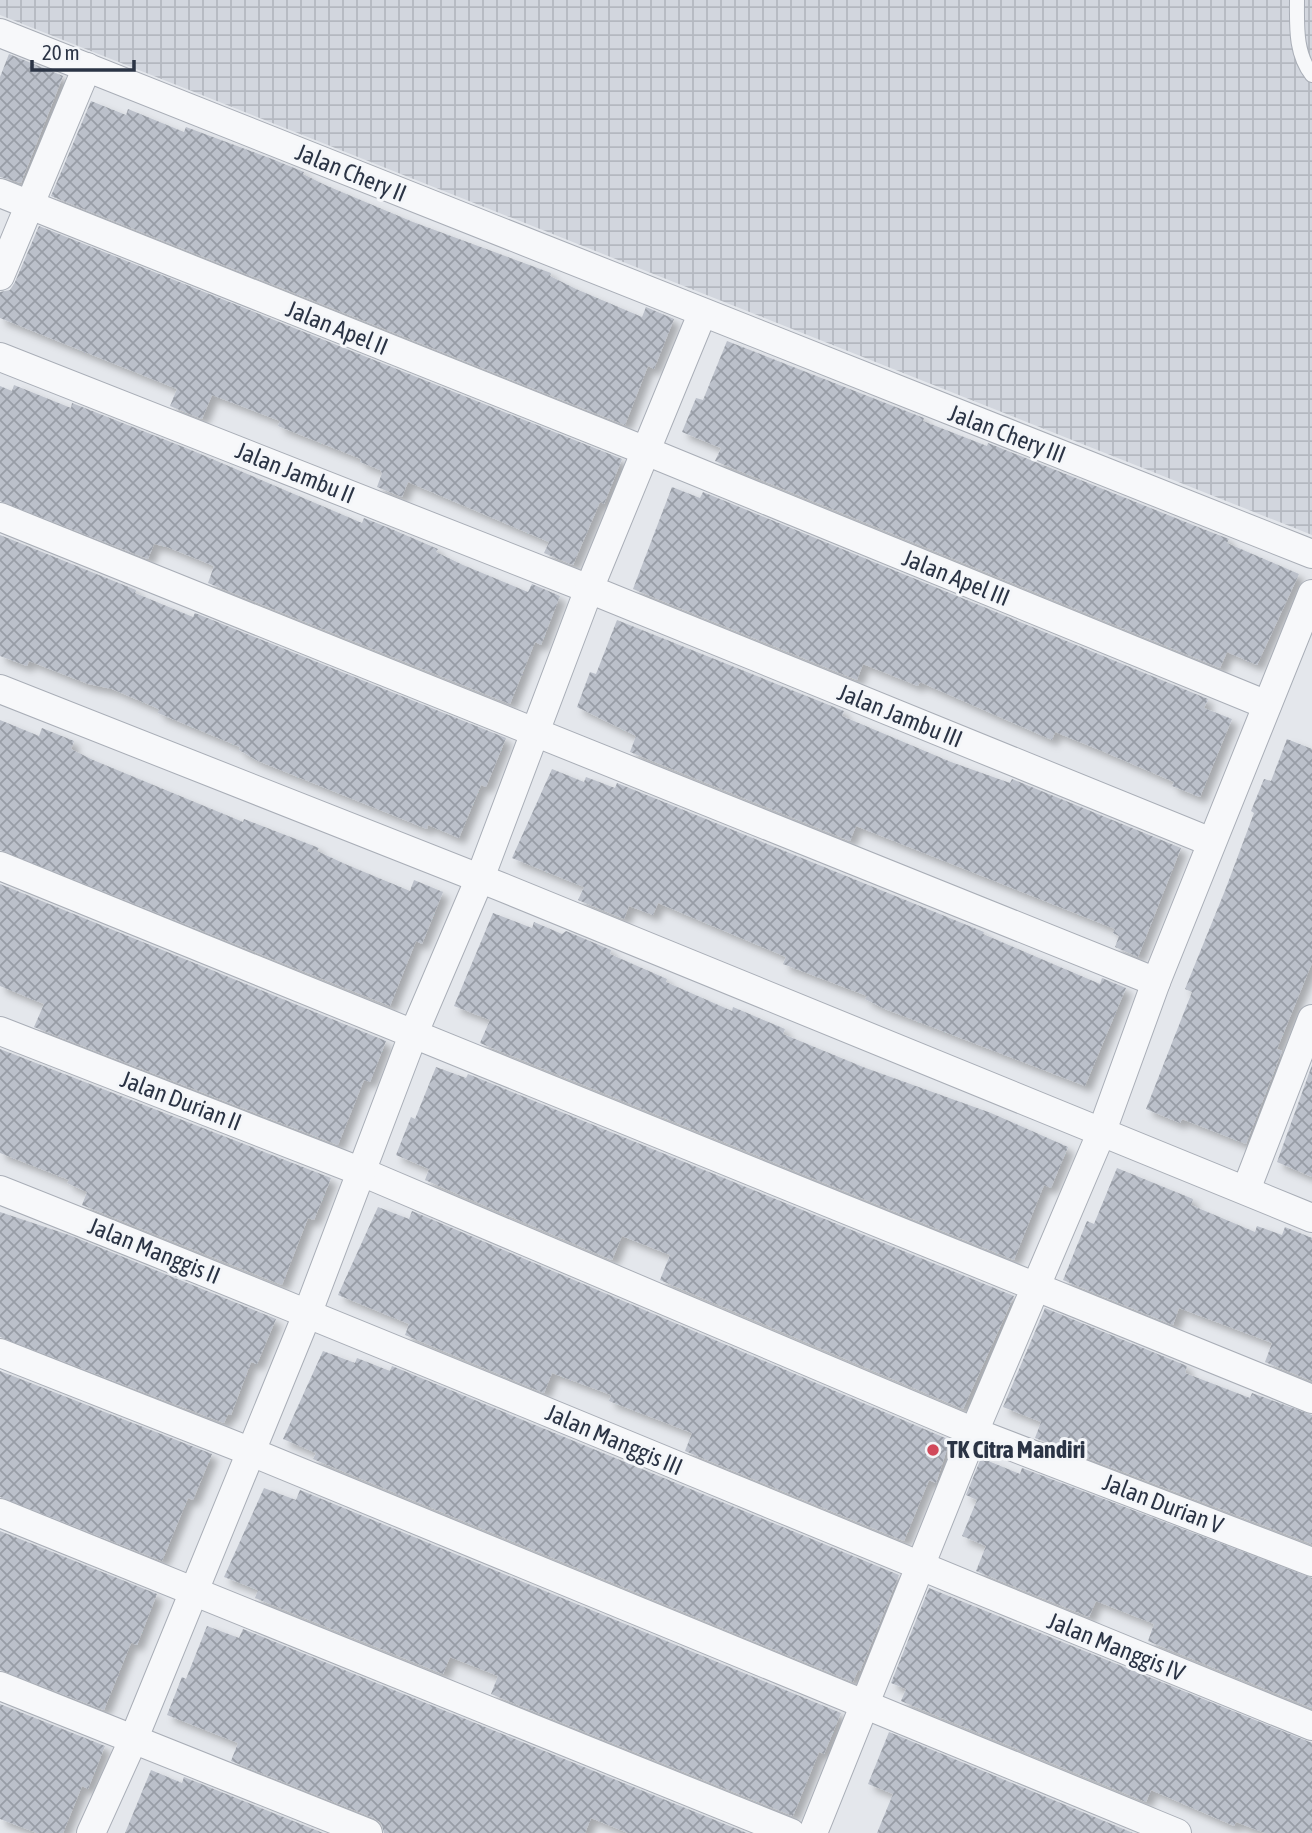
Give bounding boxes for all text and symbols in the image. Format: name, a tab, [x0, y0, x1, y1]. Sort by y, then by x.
scale bar	[32, 28, 133, 72]
text: 20 m	[42, 40, 80, 64]
street label: Jalan Chery II	[292, 138, 411, 207]
street label: Jalan Apel II	[282, 295, 392, 360]
street label: Jalan Chery III	[945, 399, 1070, 468]
street label: Jalan Jambu II	[232, 436, 359, 509]
street label: Jalan Apel III	[899, 544, 1014, 611]
street label: Jalan Jambu III	[834, 678, 966, 753]
street label: Jalan Durian II	[117, 1065, 245, 1136]
street label: Jalan Manggis II	[84, 1212, 224, 1289]
street label: Jalan Manggis III	[542, 1399, 687, 1480]
place label: TK Citra Mandiri	[947, 1436, 1085, 1463]
marker: TK Citra Mandiri	[925, 1442, 941, 1458]
street label: Jalan Durian V	[1099, 1468, 1227, 1539]
street label: Jalan Manggis IV	[1044, 1607, 1189, 1686]

